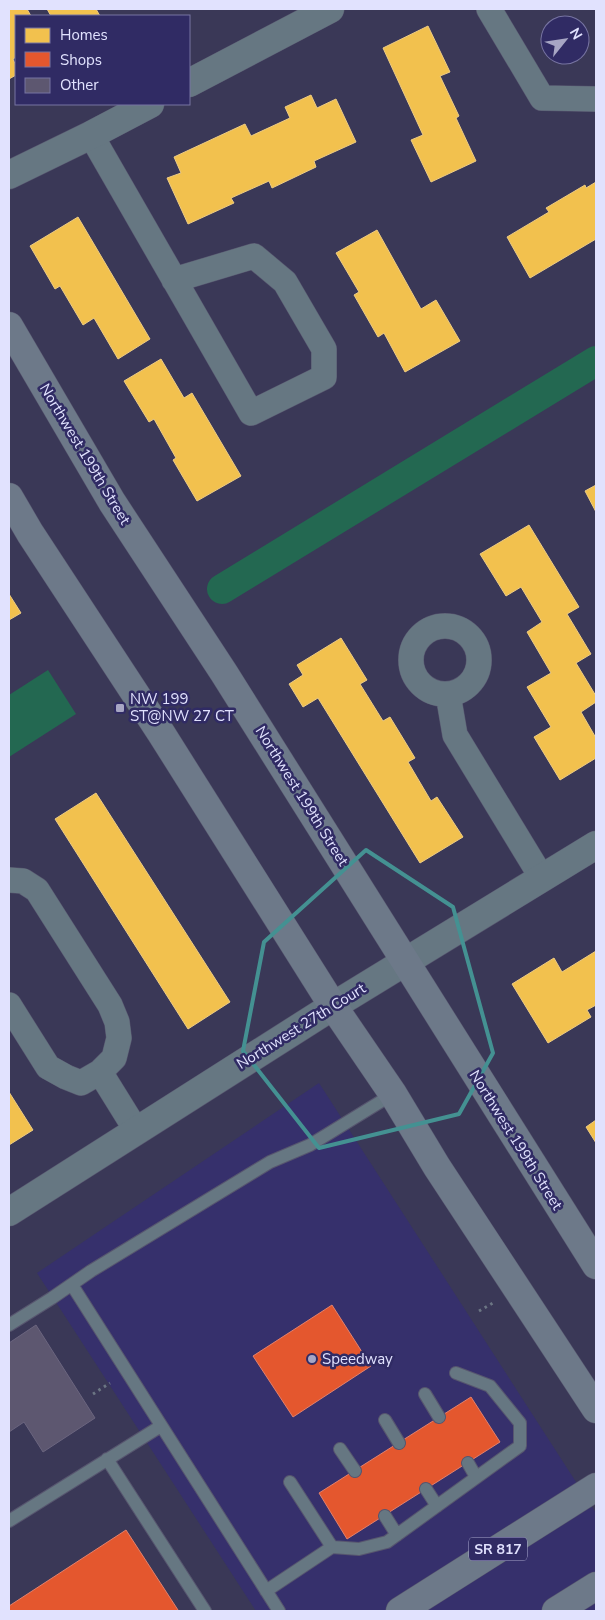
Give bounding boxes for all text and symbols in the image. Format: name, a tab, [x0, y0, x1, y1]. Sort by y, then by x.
legend	[15, 15, 190, 105]
north arrow	[540, 15, 590, 65]
text: N	[565, 24, 587, 43]
text: Homes	[60, 25, 108, 45]
text: Shops	[60, 50, 102, 70]
text: Other	[60, 75, 99, 95]
street label: Northwest 199th Street	[35, 380, 135, 529]
place label: NW 199 ST@NW 27 CT	[130, 689, 234, 726]
marker: NW 199 ST@NW 27 CT	[114, 702, 126, 714]
street label: Northwest 199th Street	[251, 722, 354, 870]
street label: Northwest 27th Court	[233, 978, 370, 1074]
street label: Northwest 199th Street	[465, 1066, 568, 1214]
place label: Speedway	[322, 1349, 393, 1369]
marker: Speedway	[306, 1353, 318, 1365]
road number: SR 817	[469, 1538, 527, 1560]

